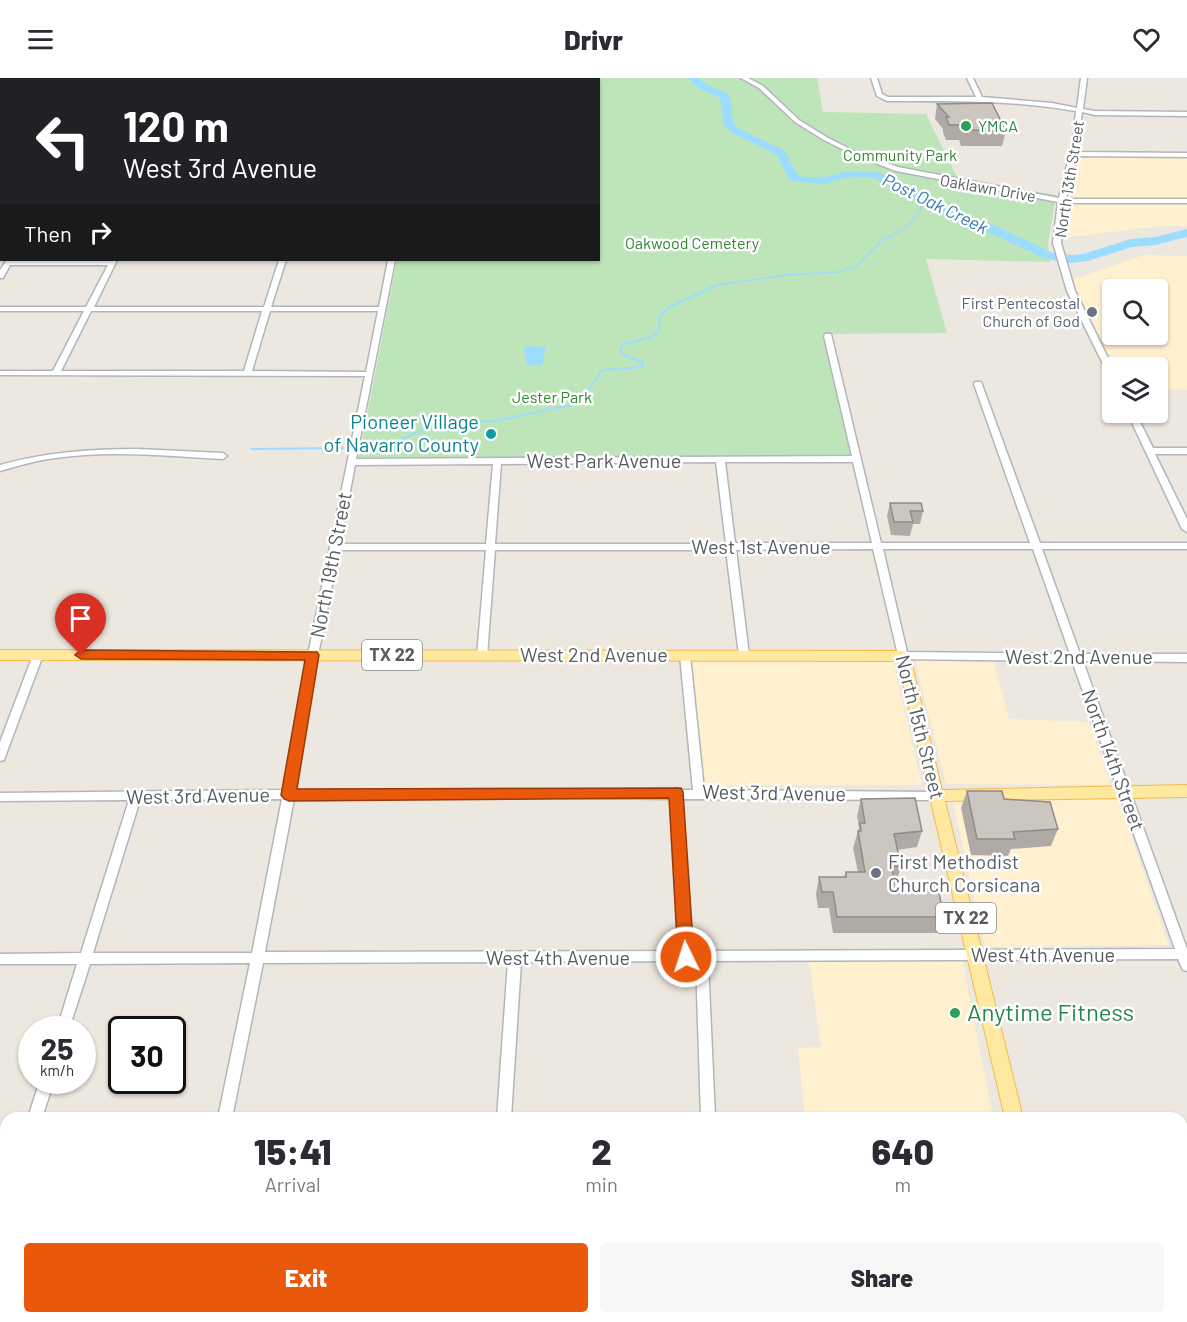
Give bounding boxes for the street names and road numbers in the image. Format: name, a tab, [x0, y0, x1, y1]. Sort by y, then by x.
street label: North 13th Street	[1050, 119, 1087, 239]
street label: Oaklawn Drive	[939, 170, 1037, 205]
street label: West Park Avenue	[527, 448, 681, 472]
street label: North 19th Street	[304, 490, 356, 640]
street label: West 1st Avenue	[691, 534, 831, 558]
road number: TX 22	[362, 640, 422, 670]
street label: West 2nd Avenue	[520, 642, 668, 666]
street label: West 2nd Avenue	[1005, 644, 1153, 668]
street label: North 15th Street	[891, 652, 951, 801]
street label: North 14th Street	[1077, 686, 1151, 834]
street label: West 3rd Avenue	[702, 779, 846, 805]
street label: West 3rd Avenue	[126, 782, 270, 808]
road number: TX 22	[936, 903, 996, 933]
street label: West 4th Avenue	[971, 942, 1115, 966]
street label: West 4th Avenue	[486, 945, 630, 969]

